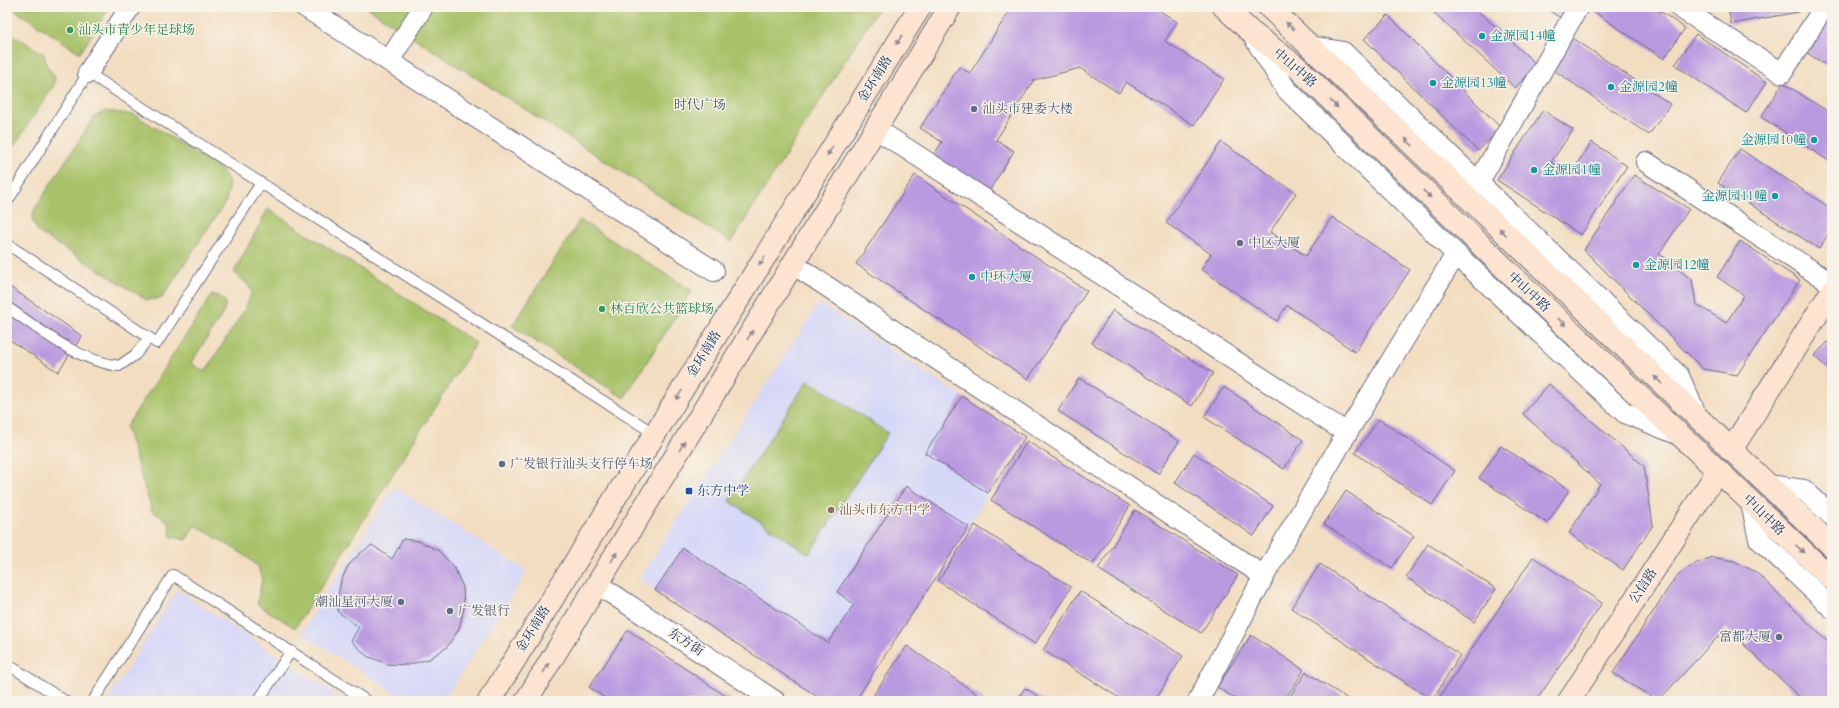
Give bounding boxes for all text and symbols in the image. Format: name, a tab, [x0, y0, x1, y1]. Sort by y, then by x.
place label: 汕头市青少年足球场	[78, 21, 195, 39]
one-way arrow	[1285, 21, 1295, 31]
marker: 汕头市青少年足球场	[65, 25, 75, 35]
place label: 金源园14幢	[1490, 27, 1555, 45]
marker: 金源园14幢	[1477, 31, 1487, 41]
one-way arrow	[895, 35, 903, 45]
street label: 中山中路	[1269, 44, 1321, 92]
street label: 金环南路	[854, 52, 896, 106]
place label: 金源园13幢	[1441, 74, 1506, 92]
marker: 金源园13幢	[1428, 78, 1438, 88]
place label: 金源园2幢	[1619, 78, 1678, 96]
marker: 金源园2幢	[1606, 82, 1616, 92]
park label: 时代广场	[674, 96, 726, 114]
one-way arrow	[1329, 99, 1339, 108]
place label: 汕头市建委大楼	[982, 100, 1073, 118]
marker: 汕头市建委大楼	[969, 104, 979, 114]
place label: 金源园10幢	[1741, 131, 1806, 149]
marker: 金源园10幢	[1809, 135, 1819, 145]
one-way arrow	[1405, 138, 1414, 147]
one-way arrow	[827, 145, 834, 157]
place label: 金源园1幢	[1542, 161, 1601, 179]
marker: 金源园1幢	[1529, 165, 1539, 175]
place label: 金源园11幢	[1702, 187, 1767, 205]
one-way arrow	[1422, 189, 1432, 199]
marker: 金源园11幢	[1770, 191, 1780, 201]
one-way arrow	[1498, 227, 1508, 237]
place label: 中区大厦	[1248, 234, 1300, 252]
marker: 中区大厦	[1235, 238, 1245, 248]
one-way arrow	[758, 256, 766, 266]
place label: 金源园12幢	[1644, 256, 1709, 274]
marker: 金源园12幢	[1631, 260, 1641, 270]
place label: 中环大厦	[980, 268, 1032, 286]
street label: 中山中路	[1504, 268, 1554, 316]
marker: 中环大厦	[967, 272, 977, 282]
place label: 林百欣公共篮球场	[610, 300, 714, 318]
marker: 林百欣公共篮球场	[597, 304, 607, 314]
one-way arrow	[1556, 318, 1567, 327]
street label: 金环南路	[683, 327, 725, 381]
one-way arrow	[746, 329, 753, 341]
one-way arrow	[1653, 375, 1663, 384]
one-way arrow	[675, 389, 682, 401]
one-way arrow	[678, 440, 685, 452]
place label: 广发银行汕头支行停车场	[510, 455, 653, 473]
marker: 广发银行汕头支行停车场	[497, 459, 507, 469]
place label: 东方中学	[697, 482, 749, 500]
marker: 东方中学	[684, 486, 694, 496]
street label: 中山中路	[1739, 490, 1789, 540]
place label: 汕头市东方中学	[839, 501, 930, 519]
marker: 汕头市东方中学	[826, 505, 836, 515]
one-way arrow	[1795, 544, 1805, 553]
one-way arrow	[610, 552, 618, 562]
street label: 公信路	[1625, 565, 1661, 607]
place label: 潮汕星河大厦	[315, 593, 393, 611]
marker: 潮汕星河大厦	[396, 597, 406, 607]
place label: 广发银行	[458, 602, 510, 620]
street label: 金环南路	[512, 602, 554, 656]
marker: 广发银行	[445, 606, 455, 616]
street label: 东方街	[665, 624, 707, 660]
place label: 富都大厦	[1719, 628, 1771, 646]
marker: 富都大厦	[1774, 632, 1784, 642]
one-way arrow	[542, 663, 550, 673]

